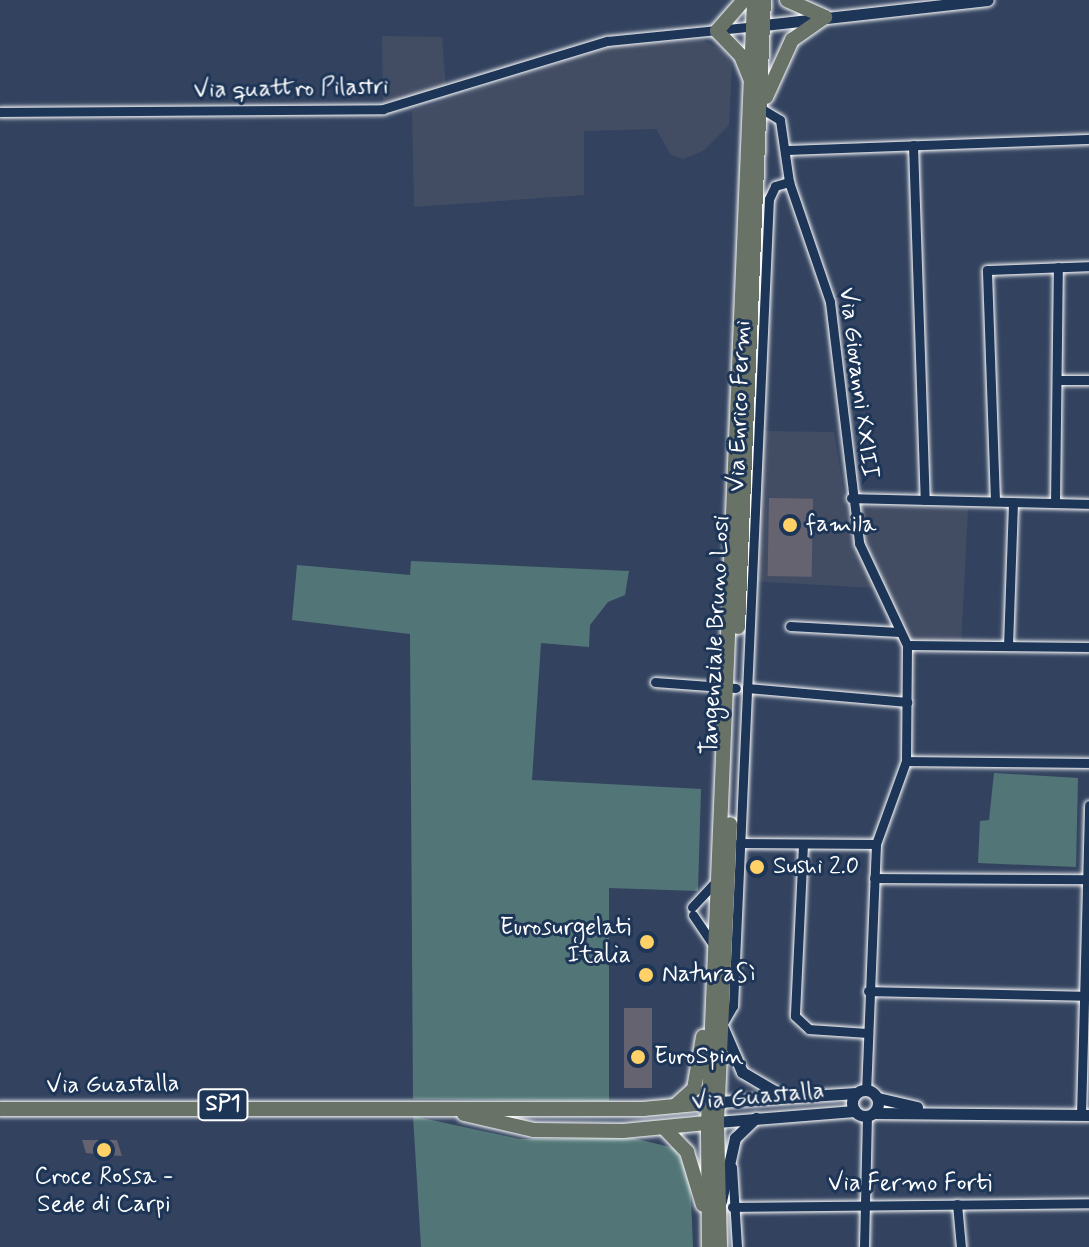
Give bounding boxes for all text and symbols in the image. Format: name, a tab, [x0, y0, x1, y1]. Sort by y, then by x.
street label: Via quattro Pilastri	[195, 73, 387, 105]
street label: Via Giovanni XXIII	[832, 284, 884, 482]
street label: Via Enrico Fermi	[723, 320, 757, 492]
place label: famila	[806, 511, 876, 539]
street label: Tangenziale Bruno Losi	[695, 516, 737, 754]
marker: famila	[781, 516, 799, 534]
place label: Sushi 2.0	[773, 853, 859, 881]
marker: Sushi 2.0	[748, 858, 766, 876]
place label: Eurosurgelati Italia	[500, 914, 631, 970]
marker: Eurosurgelati Italia	[638, 933, 656, 951]
place label: NaturaSì	[662, 961, 755, 989]
marker: NaturaSì	[637, 966, 655, 984]
place label: EuroSpin	[654, 1043, 744, 1071]
marker: EuroSpin	[629, 1048, 647, 1066]
street label: Via Guastalla	[48, 1069, 178, 1101]
street label: Via Guastalla	[692, 1077, 824, 1117]
road number: SP1	[197, 1087, 249, 1123]
marker: Croce Rossa - Sede di Carpi	[95, 1141, 113, 1159]
place label: Croce Rossa - Sede di Carpi	[35, 1163, 173, 1219]
street label: Via Fermo Forti	[828, 1170, 992, 1198]

